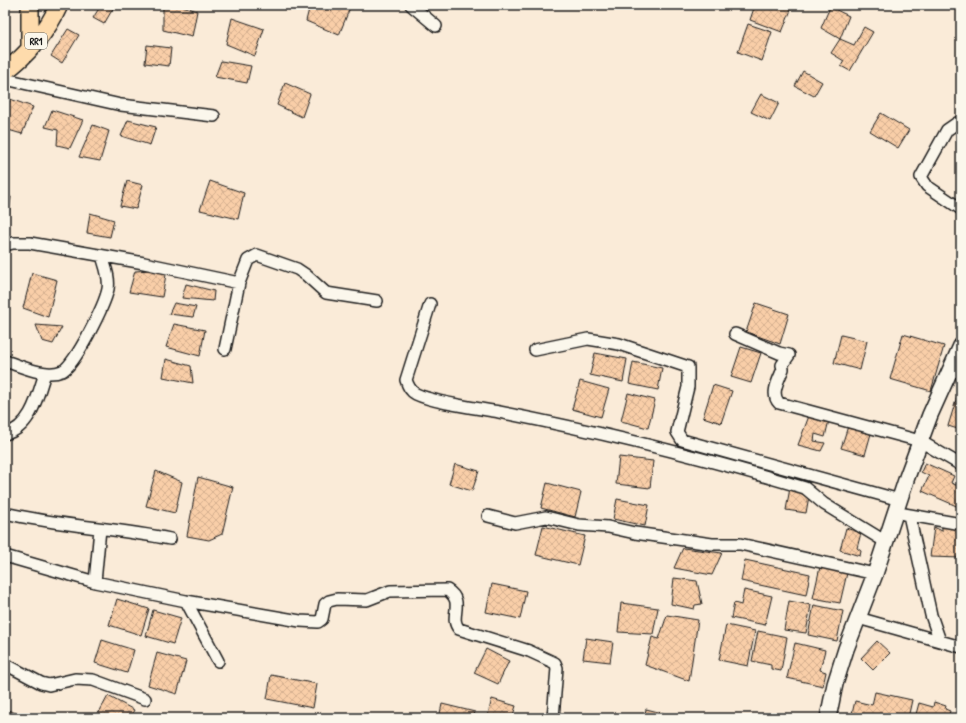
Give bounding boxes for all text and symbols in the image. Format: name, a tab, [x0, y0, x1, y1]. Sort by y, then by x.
road number: RR1	[25, 33, 47, 49]

